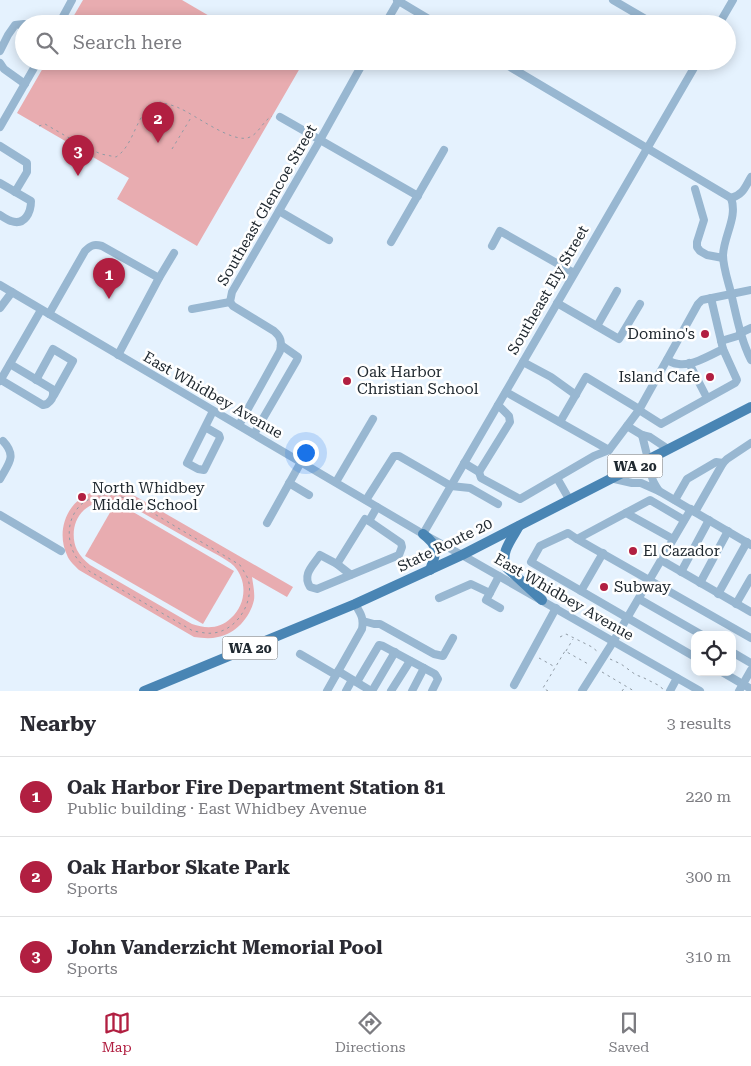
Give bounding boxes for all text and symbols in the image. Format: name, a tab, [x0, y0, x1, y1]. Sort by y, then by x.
search box	[15, 15, 736, 70]
icon: search	[33, 29, 61, 57]
text: Search here	[73, 31, 182, 54]
pin: 2	[142, 102, 174, 143]
street label: Southeast Glencoe Street	[213, 121, 321, 289]
pin: 3	[62, 135, 94, 176]
street label: Southeast Ely Street	[504, 222, 593, 358]
pin: 1	[93, 258, 125, 299]
place label: Domino's	[627, 325, 695, 343]
marker: Domino's	[699, 328, 711, 340]
street label: East Whidbey Avenue	[140, 348, 286, 442]
place label: Oak Harbor Christian School	[357, 363, 479, 398]
place label: Island Cafe	[618, 368, 700, 386]
marker: Island Cafe	[704, 371, 716, 383]
marker: Oak Harbor Christian School	[341, 375, 353, 387]
your location	[293, 440, 319, 466]
road number: WA 20	[608, 454, 662, 478]
place label: North Whidbey Middle School	[92, 479, 205, 514]
marker: North Whidbey Middle School	[76, 491, 88, 503]
street label: State Route 20	[395, 514, 495, 576]
place label: El Cazador	[643, 542, 720, 560]
marker: El Cazador	[627, 545, 639, 557]
street label: East Whidbey Avenue	[491, 550, 637, 644]
place label: Subway	[614, 578, 671, 596]
marker: Subway	[598, 581, 610, 593]
map controls	[691, 631, 736, 676]
button: locate	[691, 631, 736, 676]
road number: WA 20	[222, 636, 278, 660]
text: Nearby	[20, 712, 96, 736]
text: 3 results	[667, 714, 731, 733]
text: Oak Harbor Fire Department Station 81	[67, 776, 445, 799]
text: 1	[32, 787, 40, 806]
text: 220 m	[685, 787, 731, 806]
text: Public building · East Whidbey Avenue	[67, 799, 367, 818]
text: Oak Harbor Skate Park	[67, 856, 290, 879]
text: 2	[32, 867, 40, 886]
text: 300 m	[685, 867, 731, 886]
text: Sports	[67, 879, 118, 898]
text: John Vanderzicht Memorial Pool	[67, 936, 382, 959]
text: 3	[32, 947, 40, 966]
text: 310 m	[685, 947, 731, 966]
text: Sports	[67, 959, 118, 978]
tab: Map	[102, 1009, 132, 1055]
tab: Directions	[335, 1009, 405, 1055]
tab: Saved	[609, 1009, 649, 1055]

